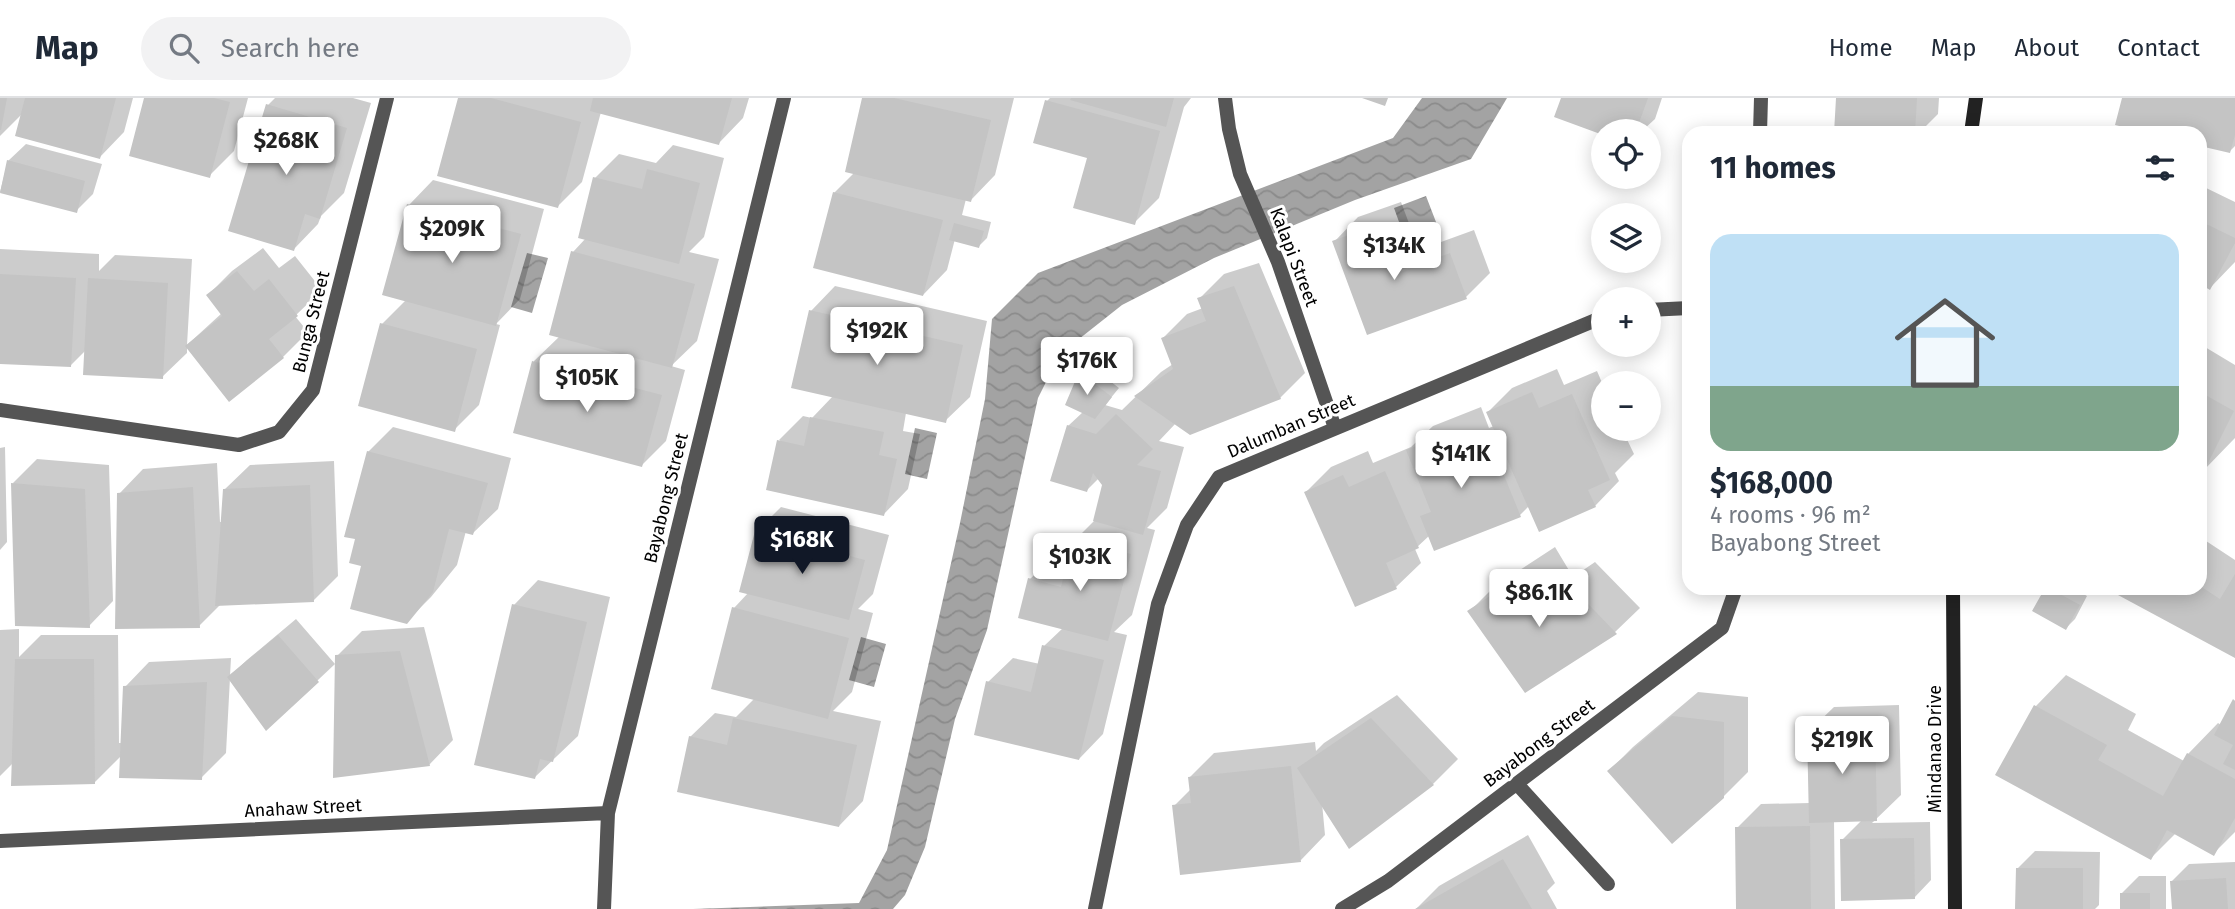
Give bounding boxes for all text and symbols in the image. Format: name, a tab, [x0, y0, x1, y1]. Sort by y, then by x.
search box	[141, 17, 631, 80]
text: Map	[35, 28, 99, 68]
icon: search	[165, 29, 203, 67]
text: Search here	[221, 33, 360, 64]
text: Home	[1829, 34, 1893, 62]
text: Map	[1931, 34, 1977, 62]
text: About	[2015, 34, 2079, 62]
text: Contact	[2117, 34, 2200, 62]
pin: $268K	[237, 118, 335, 177]
map controls	[1591, 119, 1661, 441]
button: locate	[1591, 119, 1661, 189]
text: $268K	[253, 126, 319, 154]
icon: filters	[2141, 149, 2179, 187]
text: 11 homes	[1710, 150, 1836, 186]
button: layers	[1591, 203, 1661, 273]
street label: Kalapi Street	[1265, 204, 1323, 310]
pin: $209K	[403, 206, 501, 265]
text: $209K	[420, 214, 484, 242]
pin: $134K	[1345, 222, 1443, 282]
text: $134K	[1363, 231, 1425, 259]
street label: Bunga Street	[288, 268, 334, 375]
icon: home	[1882, 280, 2008, 406]
button: +	[1591, 287, 1661, 357]
pin: $192K	[828, 308, 926, 367]
text: $192K	[846, 316, 908, 344]
pin: $176K	[1038, 338, 1136, 397]
text: $176K	[1057, 346, 1117, 374]
pin: $105K	[538, 354, 636, 414]
text: $105K	[556, 363, 618, 391]
button: −	[1591, 371, 1661, 441]
street label: Dalumban Street	[1224, 389, 1359, 463]
street label: Bayabong Street	[639, 430, 693, 565]
pin: $141K	[1412, 430, 1510, 490]
text: $141K	[1431, 439, 1491, 467]
text: $168,000	[1710, 465, 1833, 501]
text: 4 rooms · 96 m²	[1710, 501, 1871, 529]
pin: $168K	[753, 517, 851, 576]
text: $168K	[770, 525, 834, 553]
text: Bayabong Street	[1710, 529, 1881, 557]
pin: $103K	[1031, 533, 1129, 593]
text: $103K	[1049, 542, 1111, 570]
pin: $86.1K	[1482, 570, 1596, 629]
text: $86.1K	[1505, 578, 1573, 606]
street label: Mindanao Drive	[1924, 685, 1946, 813]
street label: Bayabong Street	[1479, 694, 1599, 792]
pin: $219K	[1793, 716, 1891, 776]
text: $219K	[1811, 725, 1873, 753]
street label: Anahaw Street	[244, 794, 363, 822]

